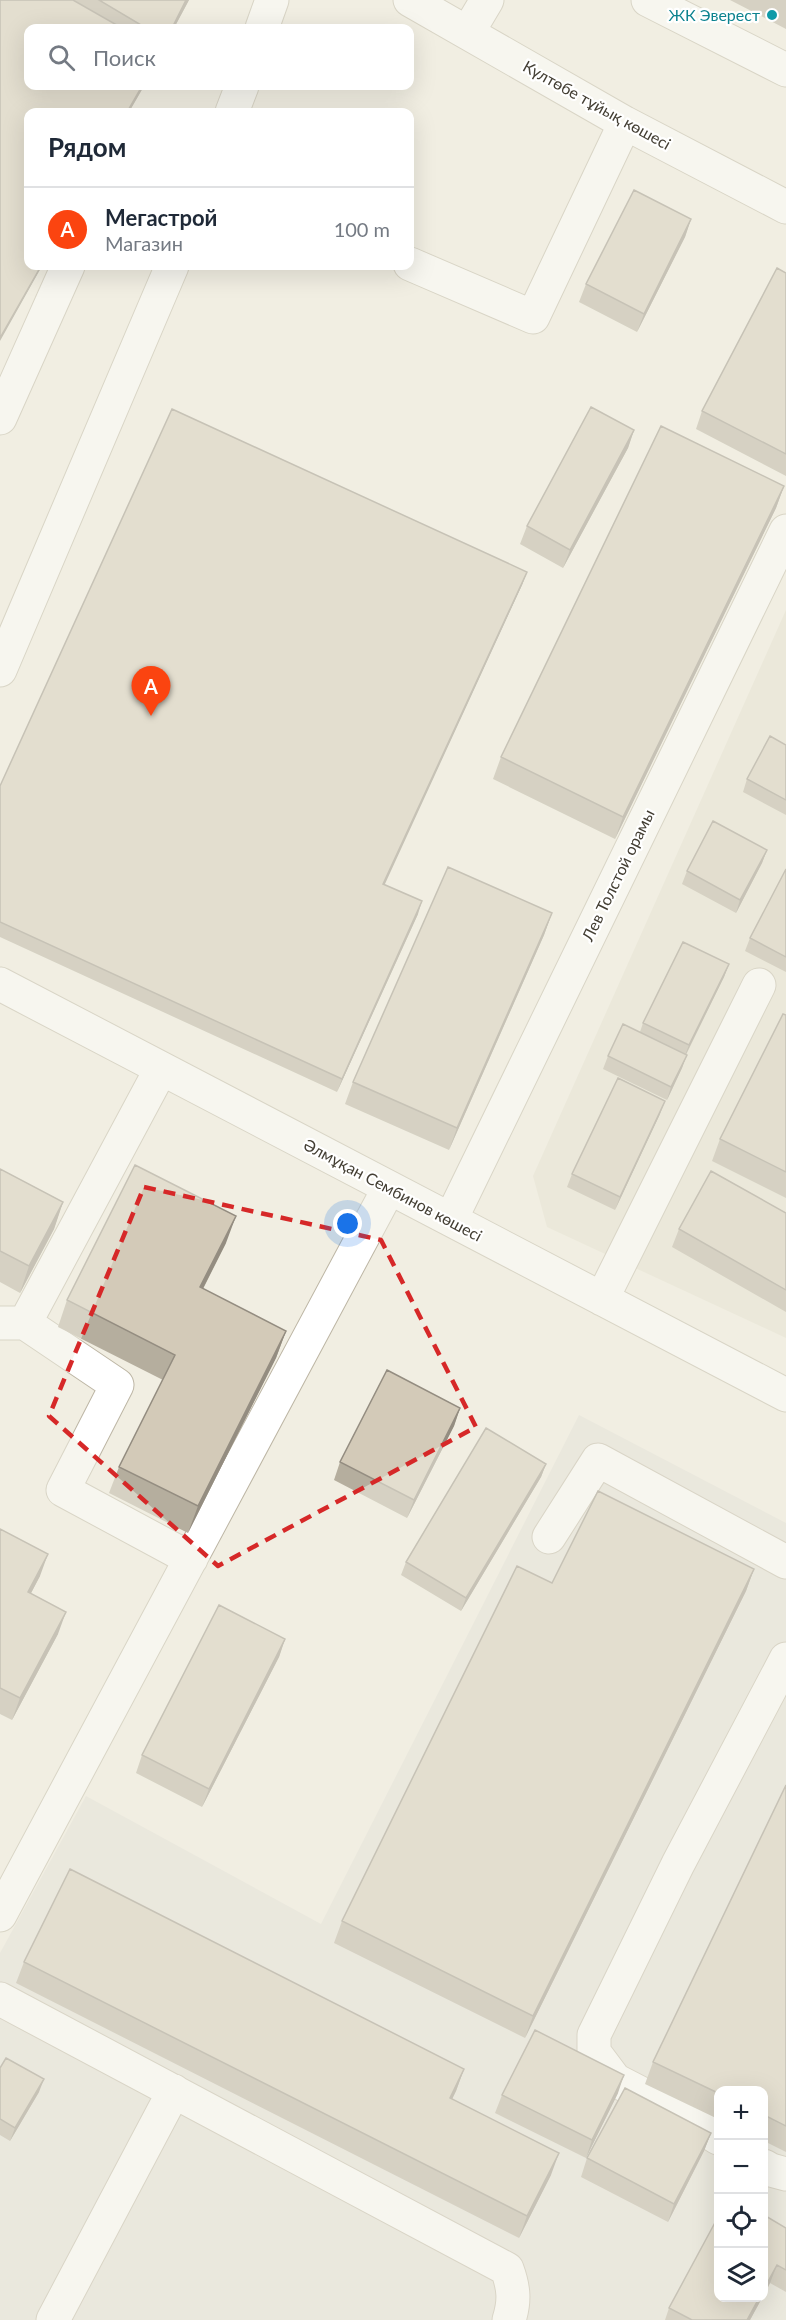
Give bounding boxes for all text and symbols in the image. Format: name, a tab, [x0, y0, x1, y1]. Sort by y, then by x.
place label: ЖК Эверест	[668, 5, 760, 24]
marker: ЖК Эверест	[765, 8, 779, 22]
search box	[24, 24, 414, 90]
icon: search	[45, 41, 78, 74]
text: Поиск	[93, 44, 156, 71]
street label: Күлтөбе тұйық көшесі	[520, 56, 674, 153]
text: Рядом	[48, 131, 126, 163]
text: Мегастрой	[105, 204, 217, 231]
text: A	[61, 217, 74, 241]
text: 100 m	[334, 217, 390, 241]
text: Магазин	[105, 231, 183, 255]
pin: A	[132, 666, 170, 716]
street label: Лев Толстой орамы	[577, 806, 658, 945]
street label: Әлмұқан Сембинов көшесі	[301, 1134, 486, 1245]
your location	[333, 1209, 362, 1238]
map controls	[714, 2086, 768, 2302]
button: +	[714, 2086, 768, 2140]
button: −	[714, 2140, 768, 2194]
button: locate	[714, 2194, 768, 2248]
button: layers	[714, 2248, 768, 2302]

